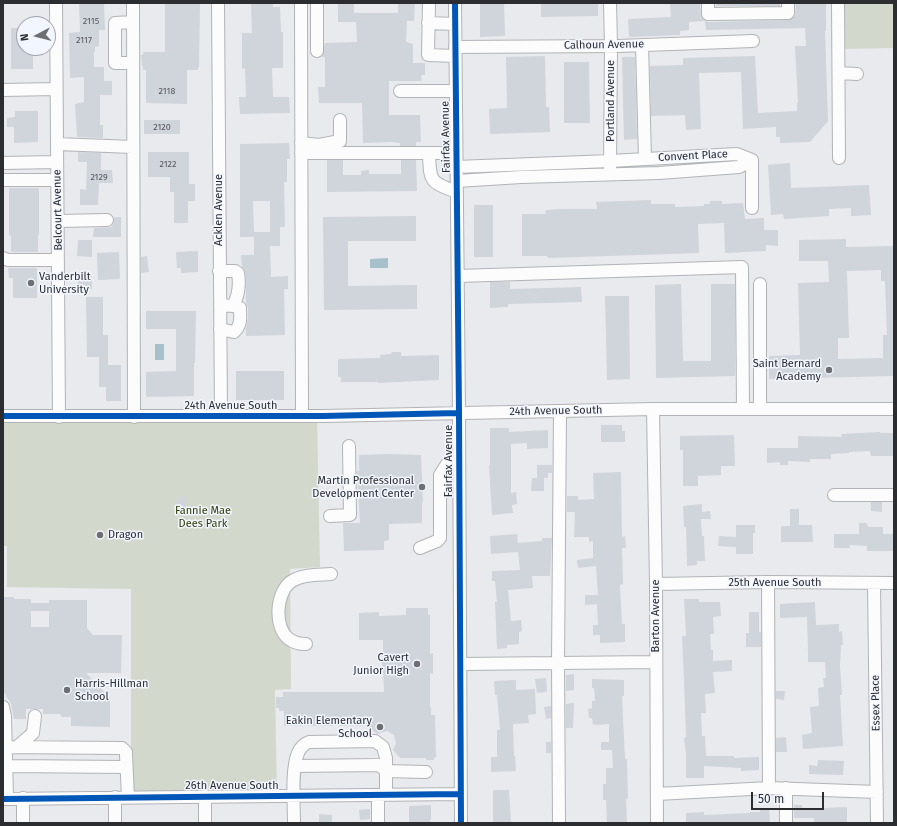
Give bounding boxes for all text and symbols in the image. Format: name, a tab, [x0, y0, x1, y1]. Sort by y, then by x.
north arrow	[16, 16, 56, 56]
house number: 2115	[83, 16, 99, 26]
text: N	[18, 33, 31, 42]
house number: 2117	[76, 35, 92, 45]
street label: Calhoun Avenue	[564, 38, 644, 52]
street label: Portland Avenue	[604, 60, 618, 142]
house number: 2118	[159, 86, 175, 96]
street label: Fairfax Avenue	[439, 101, 453, 173]
house number: 2120	[153, 122, 171, 132]
street label: Convent Place	[658, 148, 728, 164]
house number: 2122	[159, 159, 177, 169]
street label: Belcourt Avenue	[51, 169, 65, 251]
house number: 2129	[90, 172, 108, 182]
street label: Acklen Avenue	[212, 174, 226, 246]
place label: Vanderbilt University	[39, 270, 91, 296]
marker: Vanderbilt University	[26, 278, 36, 288]
place label: Saint Bernard Academy	[753, 357, 821, 383]
marker: Saint Bernard Academy	[824, 365, 834, 375]
street label: 24th Avenue South	[185, 399, 277, 413]
street label: 24th Avenue South	[509, 404, 603, 418]
street label: Fairfax Avenue	[442, 425, 456, 497]
place label: Martin Professional Development Center	[312, 474, 414, 500]
marker: Martin Professional Development Center	[417, 482, 427, 492]
park label: Fannie Mae Dees Park	[175, 504, 231, 530]
place label: Dragon	[108, 528, 143, 542]
marker: Dragon	[95, 530, 105, 540]
street label: 25th Avenue South	[729, 576, 821, 590]
street label: Barton Avenue	[649, 579, 663, 653]
place label: Cavert Junior High	[353, 651, 409, 677]
marker: Cavert Junior High	[412, 659, 422, 669]
street label: Essex Place	[869, 675, 883, 731]
place label: Harris-Hillman School	[75, 677, 148, 703]
marker: Harris-Hillman School	[62, 685, 72, 695]
place label: Eakin Elementary School	[286, 714, 372, 740]
marker: Eakin Elementary School	[375, 722, 385, 732]
street label: 26th Avenue South	[185, 779, 279, 793]
scale bar	[753, 784, 826, 810]
text: 50 m	[758, 792, 784, 806]

